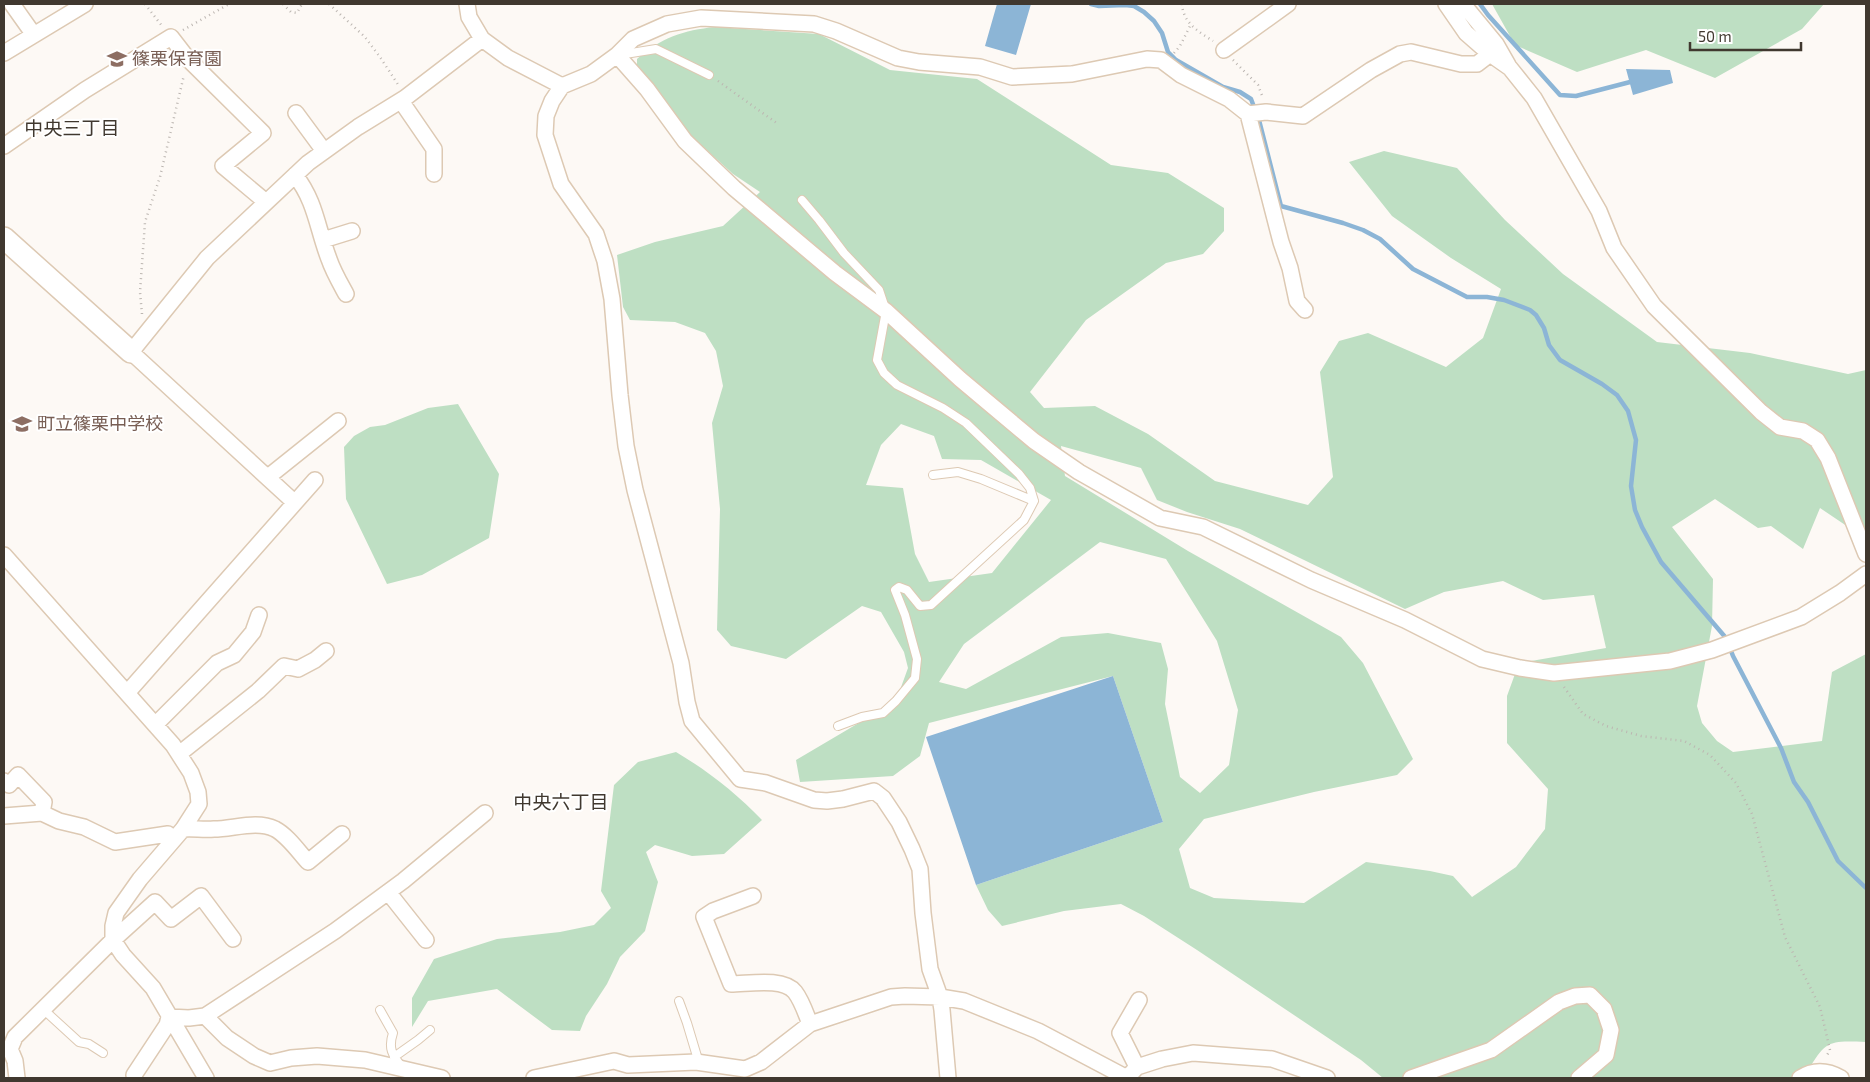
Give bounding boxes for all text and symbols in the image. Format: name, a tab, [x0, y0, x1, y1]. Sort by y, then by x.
scale bar	[1690, 20, 1801, 52]
text: 50 m	[1698, 27, 1732, 45]
place label: 篠栗保育園	[132, 47, 222, 69]
school or university icon: 篠栗保育園	[106, 48, 128, 70]
district label: 中央三丁目	[24, 116, 120, 139]
place label: 町立篠栗中学校	[37, 412, 163, 434]
school or university icon: 町立篠栗中学校	[11, 413, 33, 435]
district label: 中央六丁目	[513, 790, 609, 813]

